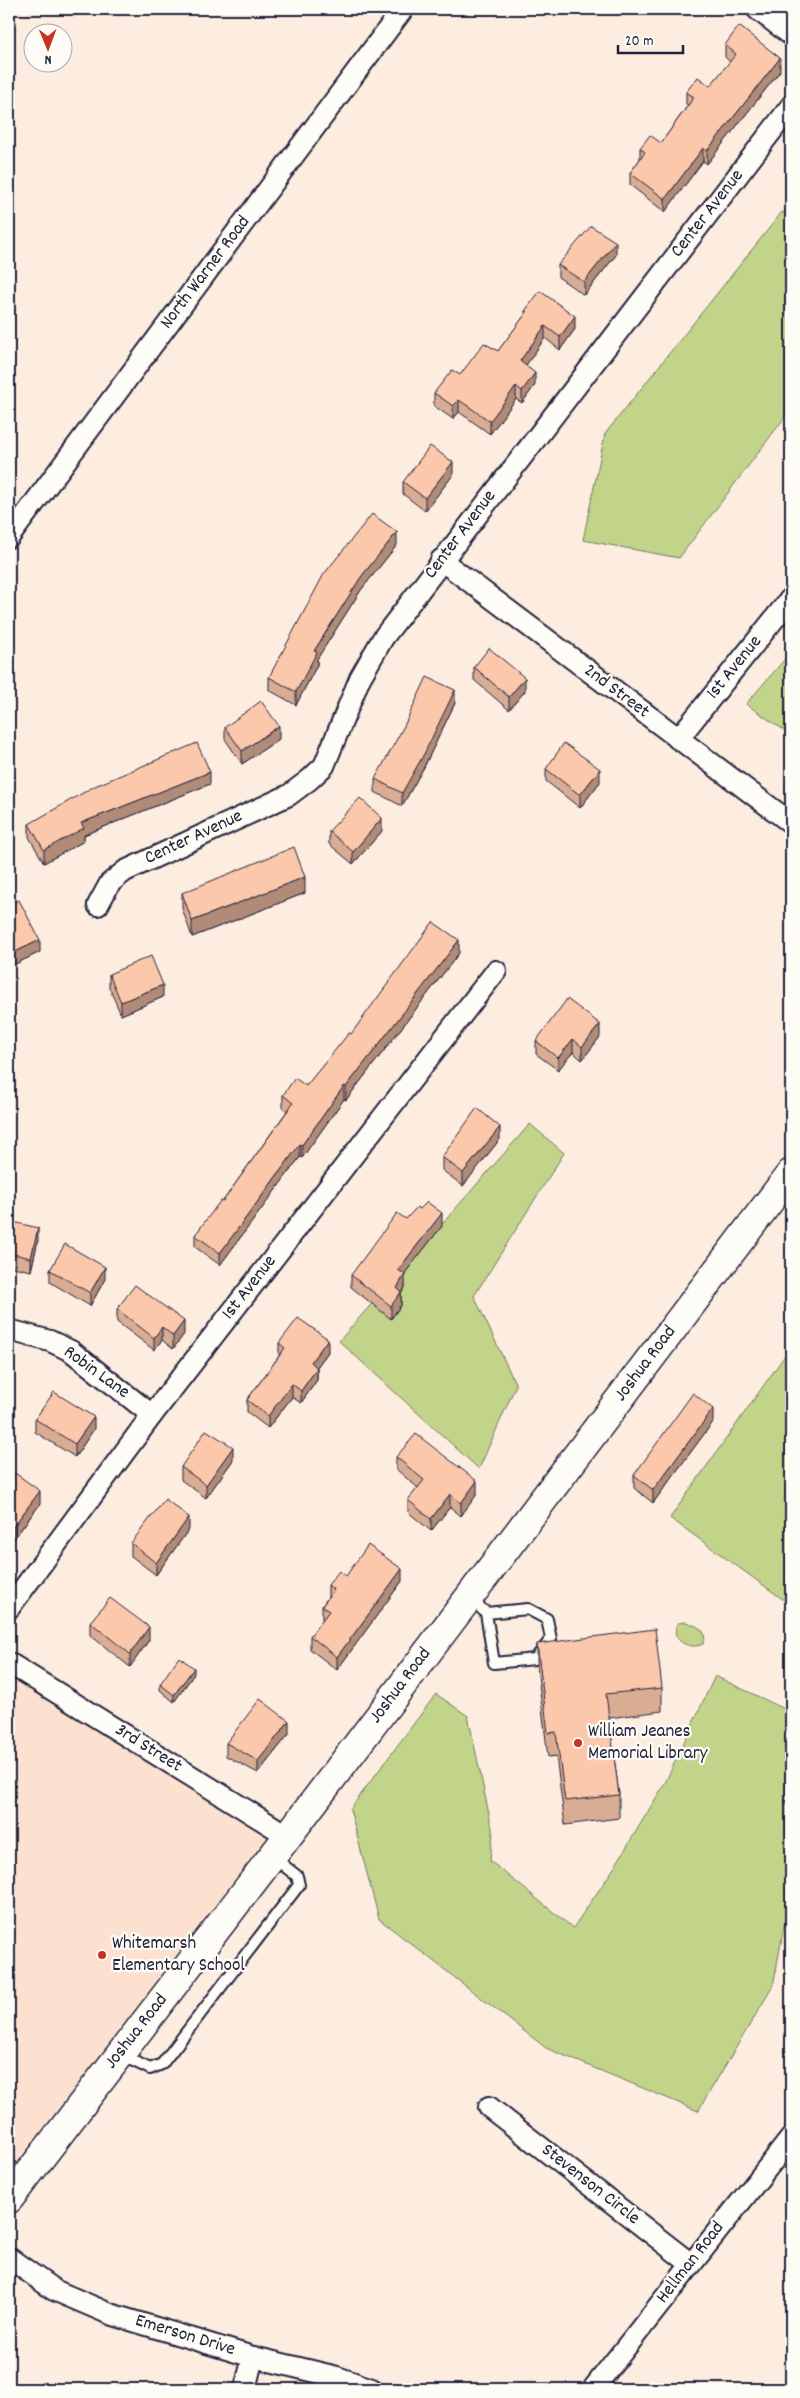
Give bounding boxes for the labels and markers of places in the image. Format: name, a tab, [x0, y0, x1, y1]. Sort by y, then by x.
place label: William Jeanes Memorial Library	[588, 1719, 708, 1768]
marker: William Jeanes Memorial Library	[572, 1737, 584, 1749]
place label: Whitemarsh Elementary School	[112, 1931, 245, 1980]
marker: Whitemarsh Elementary School	[96, 1949, 108, 1961]

